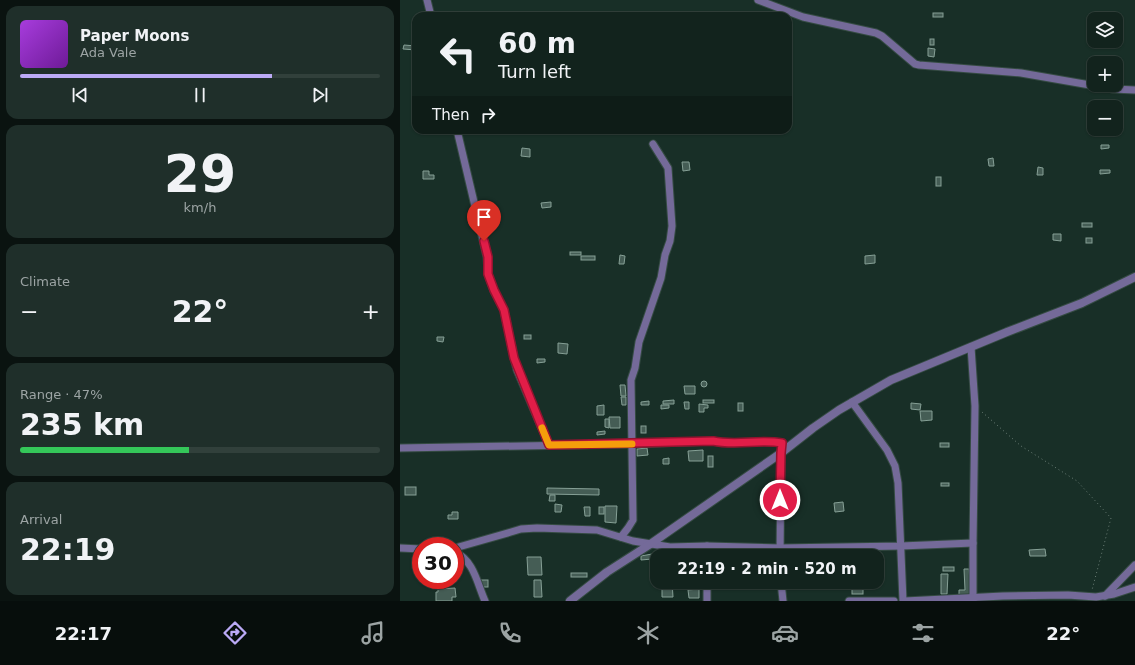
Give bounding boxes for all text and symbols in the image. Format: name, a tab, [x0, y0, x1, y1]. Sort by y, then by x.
map controls	[1087, 12, 1123, 136]
button: layers	[1087, 12, 1123, 48]
text: Paper Moons	[80, 27, 189, 45]
text: 60 m	[498, 27, 576, 60]
icon: left	[432, 28, 484, 80]
text: Ada Vale	[80, 45, 136, 60]
button: +	[1087, 56, 1123, 92]
text: Turn left	[498, 61, 571, 82]
icon: previous	[69, 84, 91, 106]
icon: pause	[189, 84, 211, 106]
icon: next	[309, 84, 331, 106]
button: −	[1087, 100, 1123, 136]
icon: right	[477, 104, 499, 126]
text: Then	[432, 106, 469, 124]
text: 29	[164, 144, 236, 204]
text: km/h	[184, 200, 216, 215]
pin	[467, 200, 501, 241]
icon: arrive	[473, 206, 495, 228]
text: Climate	[20, 274, 70, 289]
text: 22°	[172, 294, 228, 329]
text: −	[20, 299, 38, 324]
text: +	[362, 299, 380, 324]
text: Range · 47%	[20, 387, 103, 402]
text: 235 km	[20, 407, 144, 442]
position arrow	[759, 479, 801, 521]
text: Arrival	[20, 512, 62, 527]
text: 22:19	[20, 532, 116, 567]
speed limit sign: 30	[412, 537, 464, 589]
text: 22:19 · 2 min · 520 m	[677, 560, 857, 578]
icon: directions	[221, 619, 249, 647]
icon: music	[359, 619, 387, 647]
icon: phone	[496, 619, 524, 647]
icon: climate	[634, 619, 662, 647]
icon: car	[771, 619, 799, 647]
icon: filters	[909, 619, 937, 647]
text: 22:17	[55, 623, 112, 644]
text: 22°	[1046, 623, 1080, 644]

